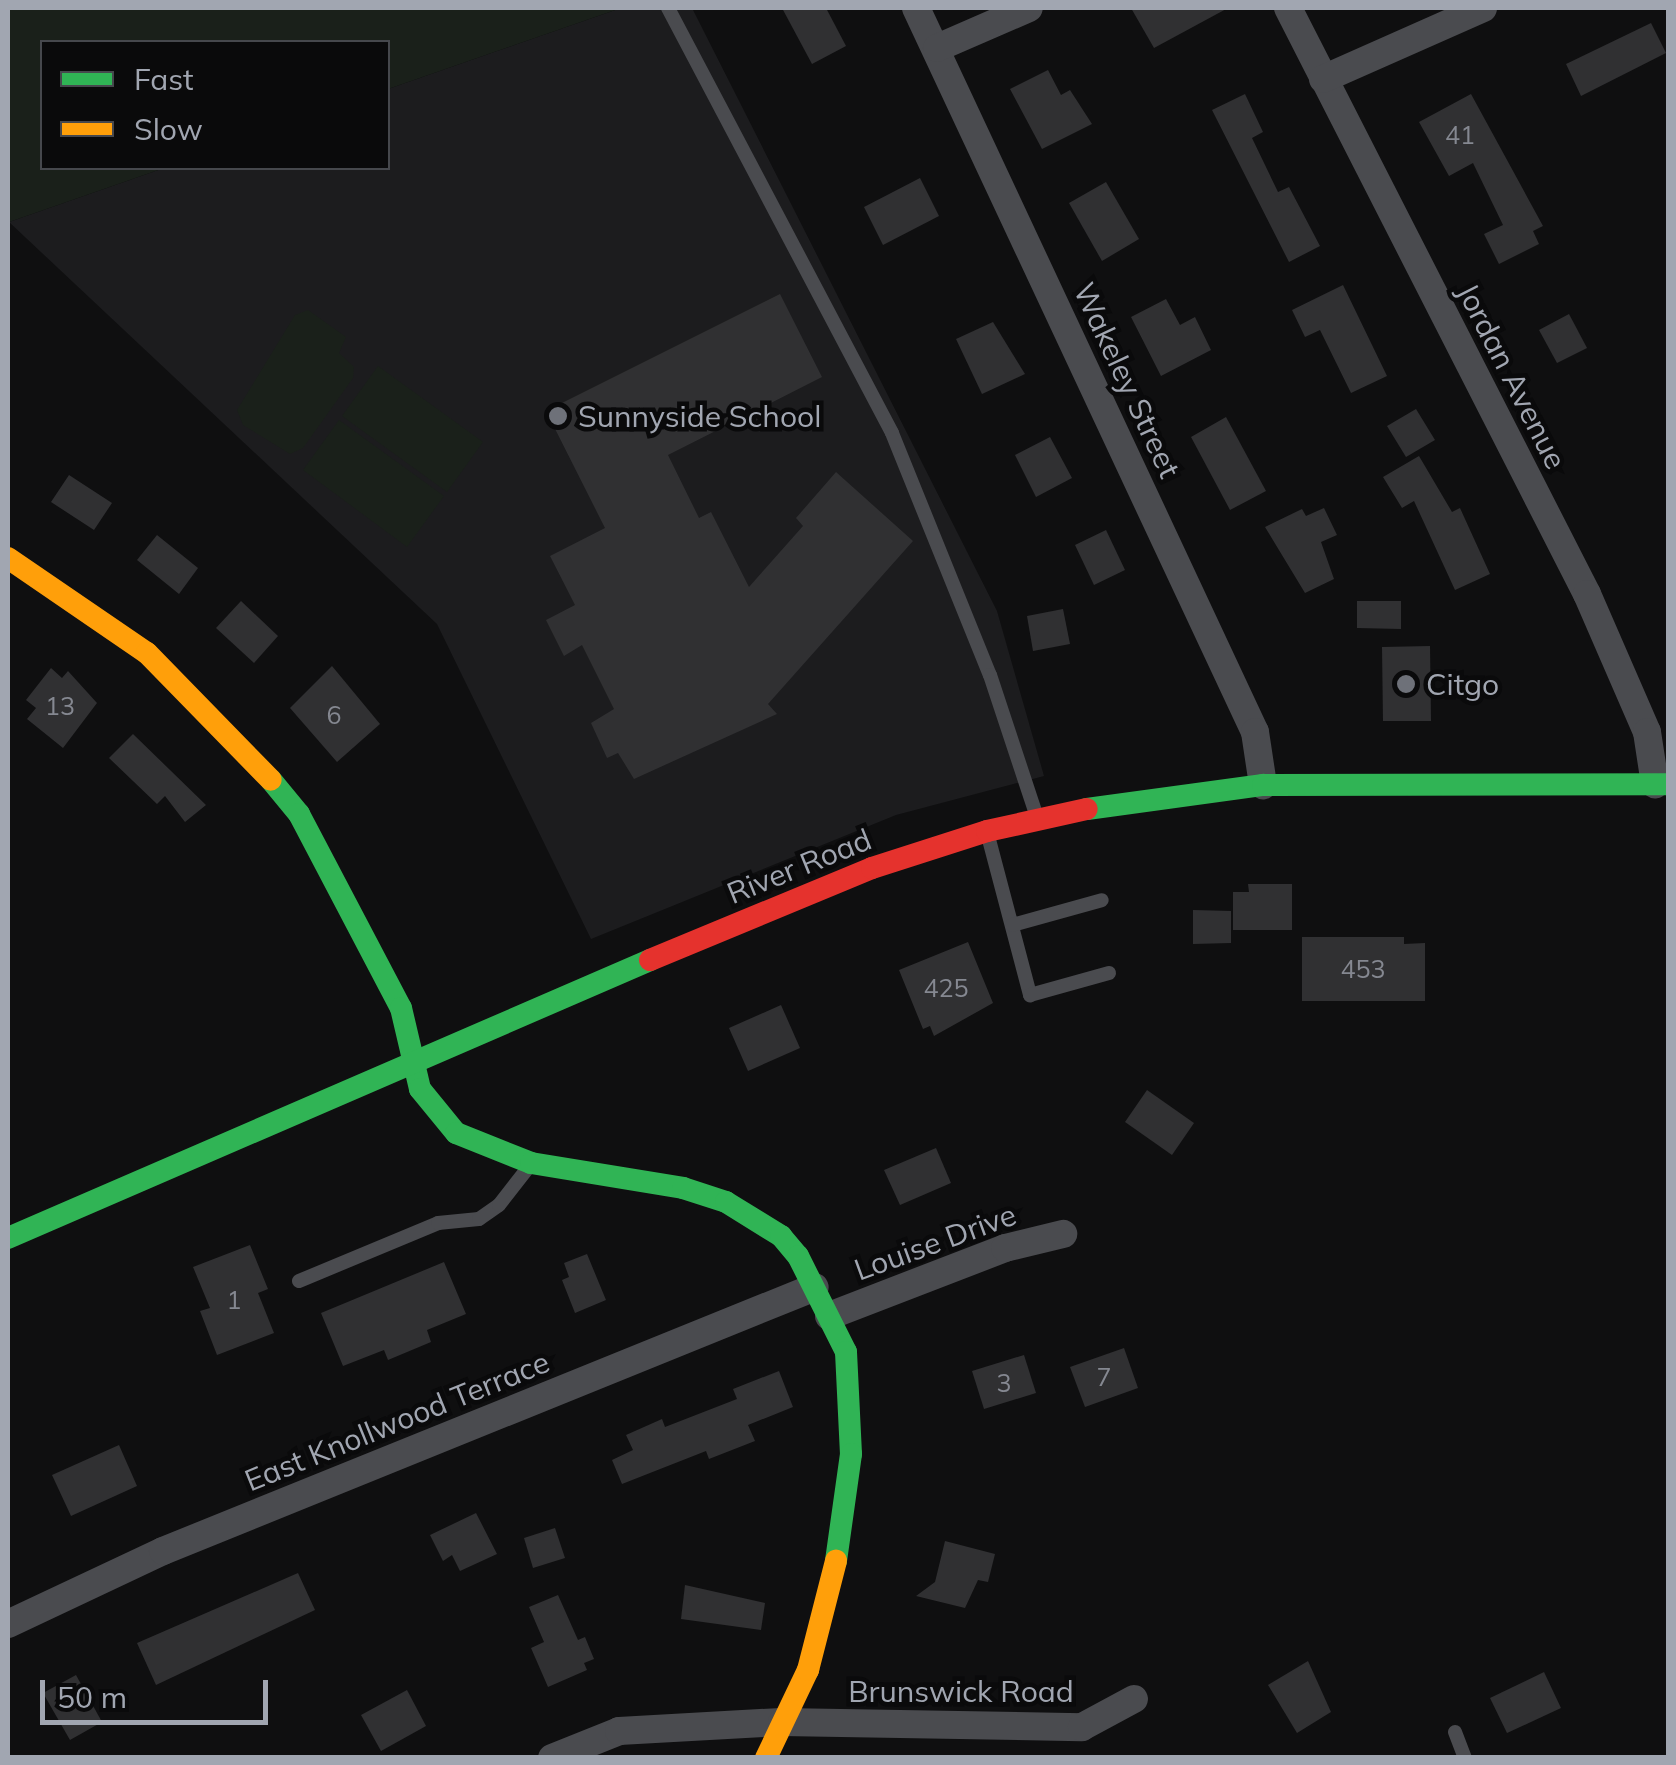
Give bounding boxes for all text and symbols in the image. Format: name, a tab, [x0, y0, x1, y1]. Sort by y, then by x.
legend	[40, 40, 390, 170]
text: Fast	[134, 60, 194, 98]
text: Slow	[134, 110, 203, 148]
house number: 41	[1445, 120, 1475, 150]
street label: Wakeley Street	[1066, 277, 1188, 483]
street label: Jordan Avenue	[1450, 277, 1574, 475]
place label: Sunnyside School	[578, 398, 821, 434]
marker: Sunnyside School	[547, 405, 569, 427]
place label: Citgo	[1426, 666, 1499, 702]
marker: Citgo	[1395, 673, 1417, 695]
house number: 13	[45, 691, 75, 721]
house number: 6	[327, 700, 341, 730]
street label: River Road	[722, 821, 876, 911]
house number: 453	[1341, 954, 1385, 984]
house number: 425	[924, 973, 968, 1003]
street label: Louise Drive	[849, 1196, 1021, 1288]
house number: 1	[227, 1285, 241, 1315]
street label: East Knollwood Terrace	[240, 1343, 554, 1499]
house number: 7	[1097, 1362, 1111, 1392]
house number: 3	[997, 1368, 1011, 1398]
scale bar	[45, 1660, 272, 1722]
street label: Brunswick Road	[848, 1673, 1074, 1709]
text: 50 m	[57, 1678, 127, 1716]

